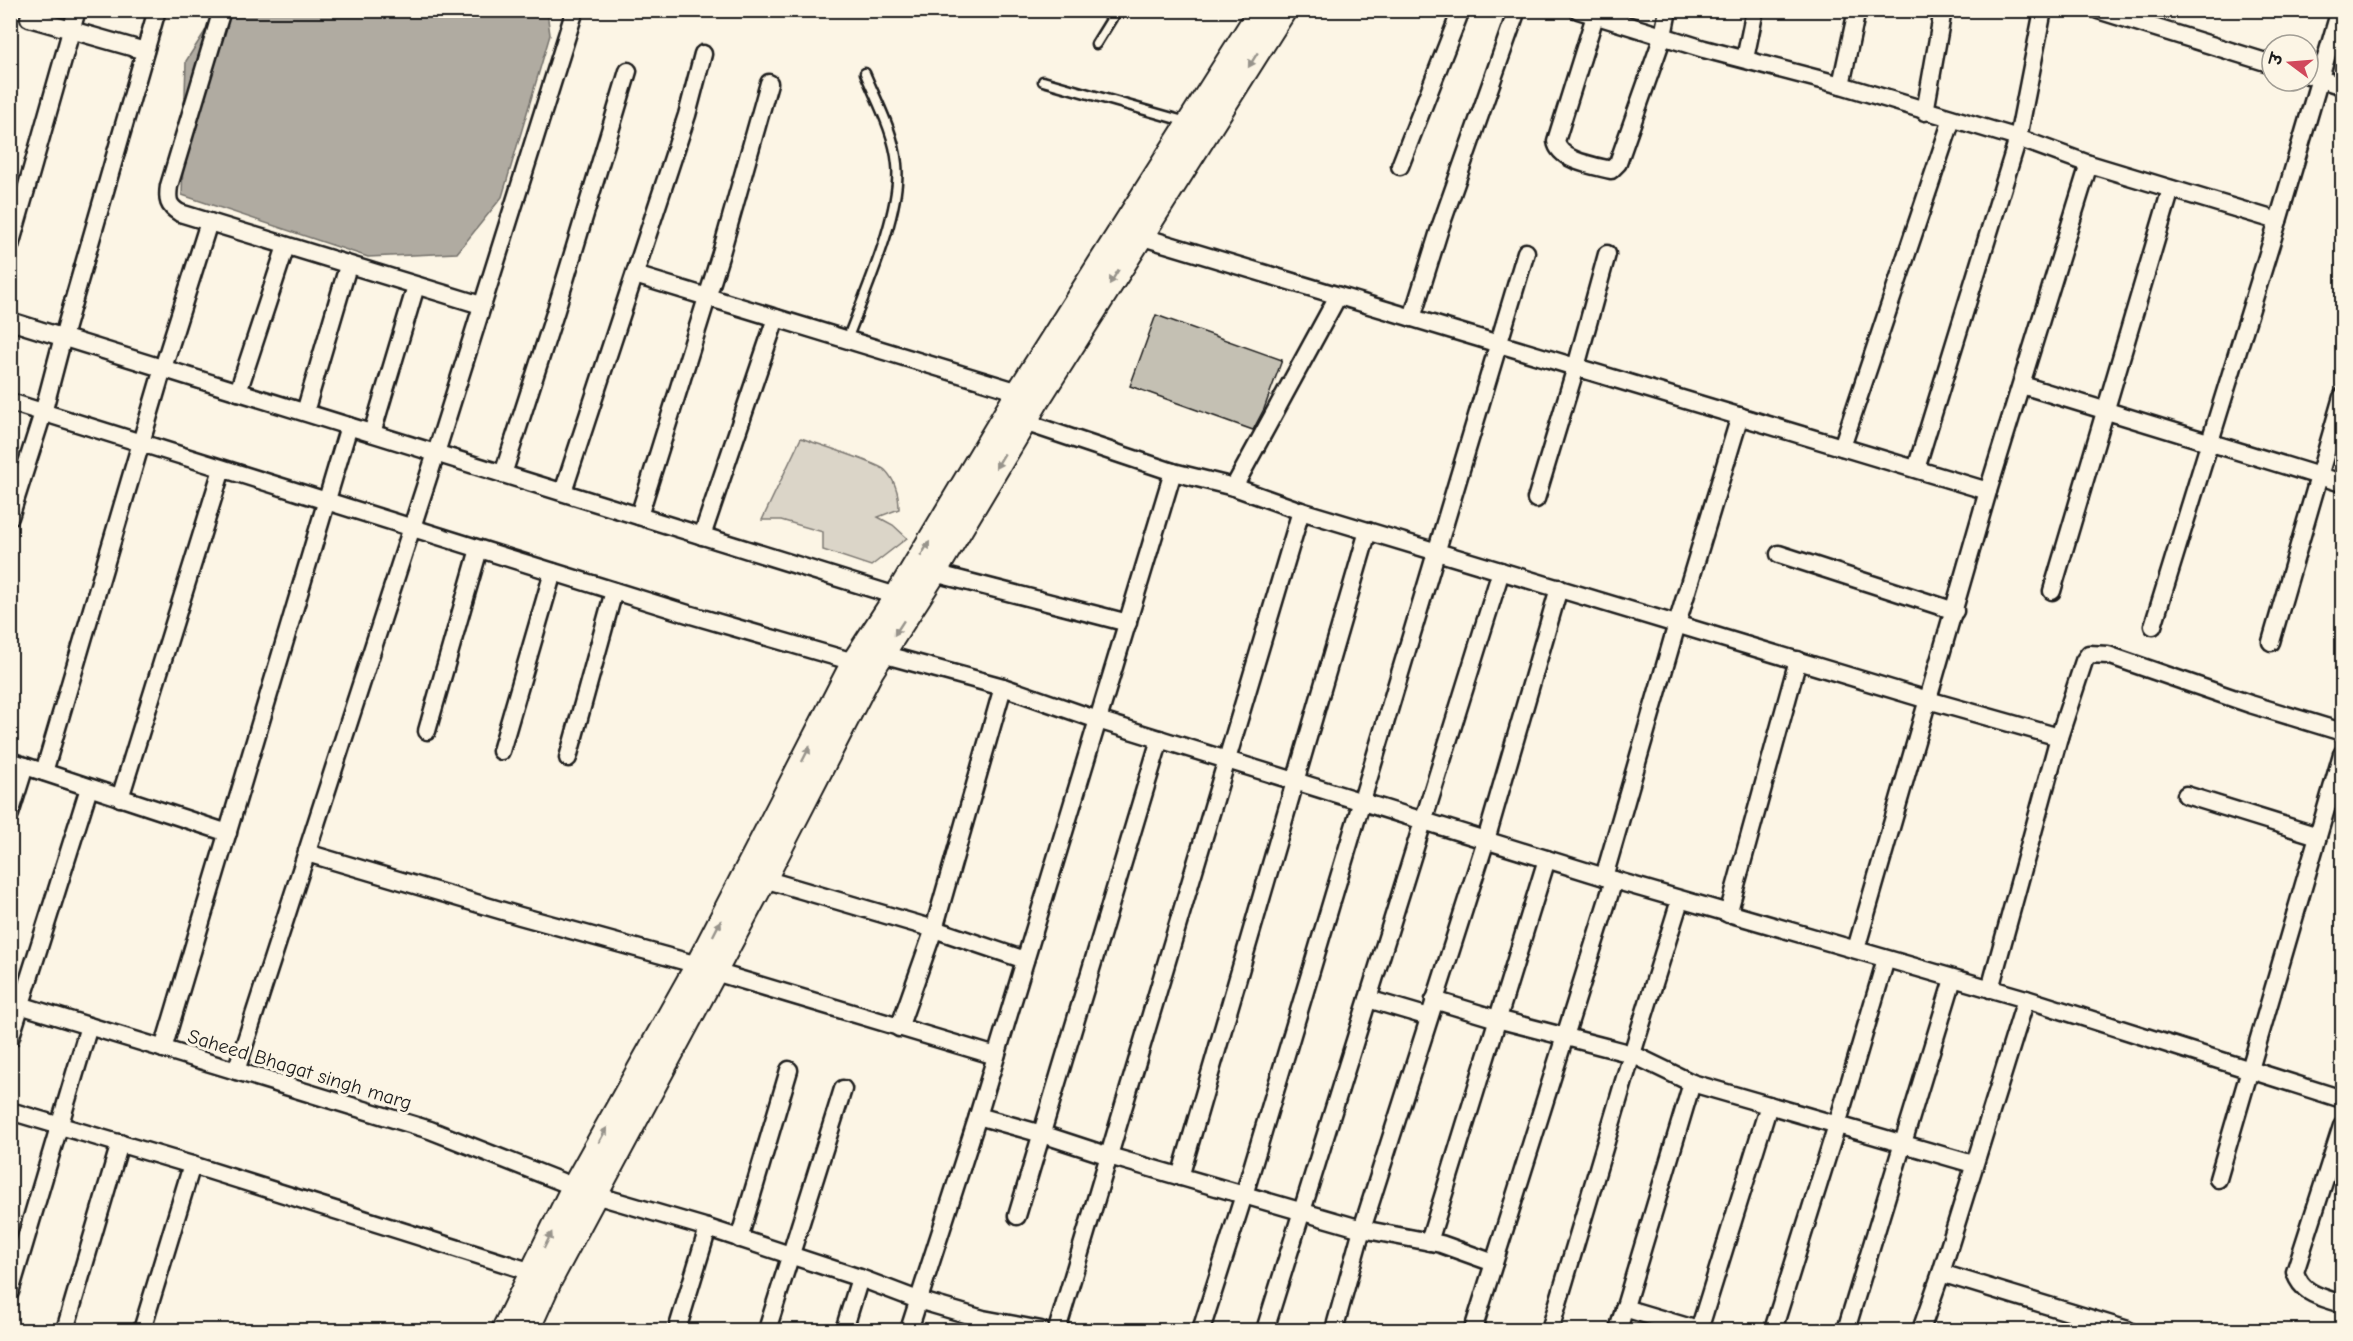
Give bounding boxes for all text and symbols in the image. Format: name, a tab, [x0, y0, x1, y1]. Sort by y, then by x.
north arrow	[2260, 33, 2320, 93]
text: उ	[2266, 50, 2287, 69]
one-way arrow	[1247, 52, 1258, 68]
one-way arrow	[1109, 269, 1120, 285]
one-way arrow	[995, 453, 1006, 469]
one-way arrow	[919, 541, 930, 557]
one-way arrow	[893, 619, 905, 635]
one-way arrow	[801, 746, 811, 763]
one-way arrow	[712, 919, 722, 936]
street label: Saheed Bhagat singh marg	[185, 1024, 415, 1115]
one-way arrow	[598, 1127, 608, 1144]
one-way arrow	[543, 1231, 553, 1248]

